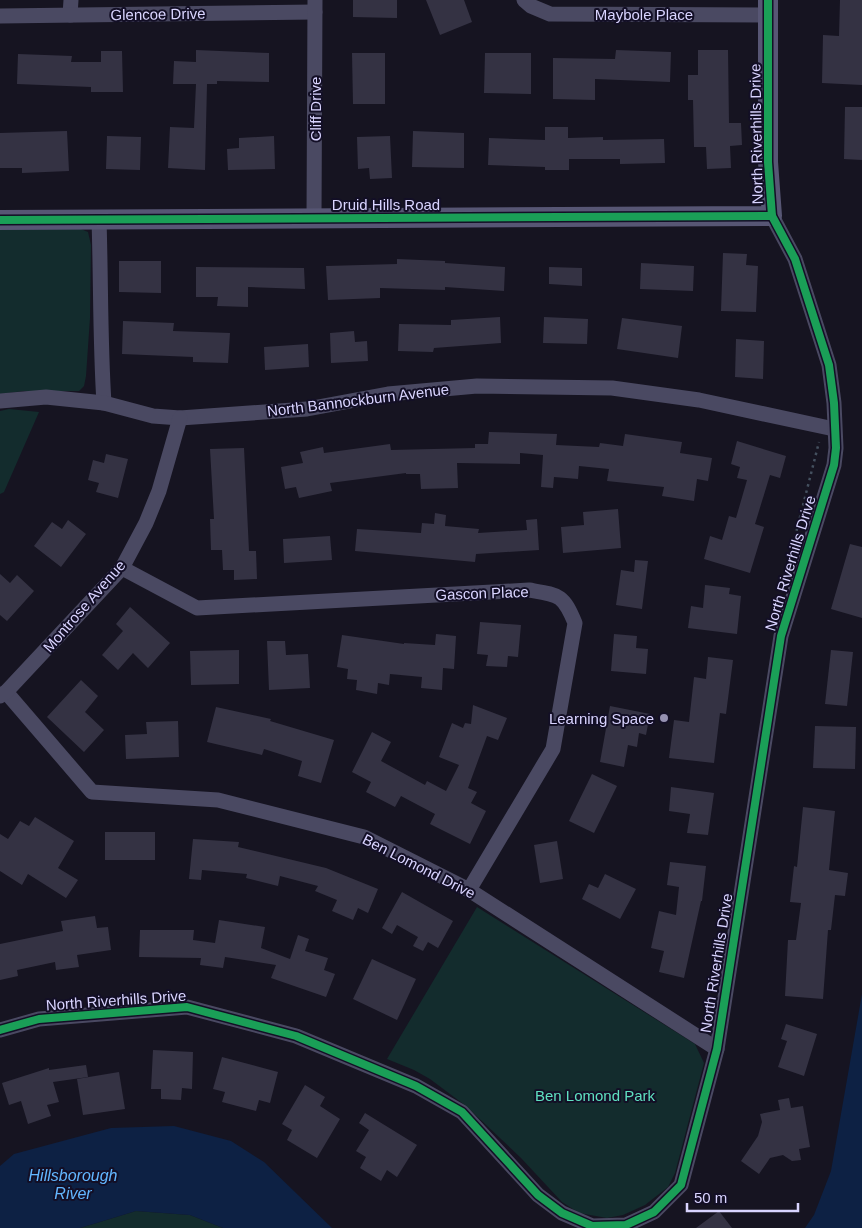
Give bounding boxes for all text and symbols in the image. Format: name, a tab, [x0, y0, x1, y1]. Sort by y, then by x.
street label: Glencoe Drive	[110, 5, 206, 23]
street label: Maybole Place	[595, 6, 693, 23]
street label: North Riverhills Drive	[746, 63, 766, 205]
street label: Cliff Drive	[307, 77, 324, 141]
street label: Druid Hills Road	[332, 196, 440, 213]
street label: North Bannockburn Avenue	[266, 380, 450, 420]
street label: North Riverhills Drive	[761, 493, 819, 633]
street label: Montrose Avenue	[39, 556, 129, 656]
street label: Gascon Place	[435, 583, 529, 603]
place label: Learning Space	[549, 710, 654, 727]
marker: Learning Space	[658, 712, 670, 724]
street label: Ben Lomond Drive	[360, 830, 478, 902]
street label: North Riverhills Drive	[697, 892, 735, 1034]
street label: North Riverhills Drive	[45, 987, 187, 1013]
park label: Ben Lomond Park	[535, 1087, 656, 1104]
water label: Hillsborough River	[29, 1167, 118, 1202]
scale bar	[687, 1180, 798, 1212]
text: 50 m	[694, 1189, 727, 1206]

